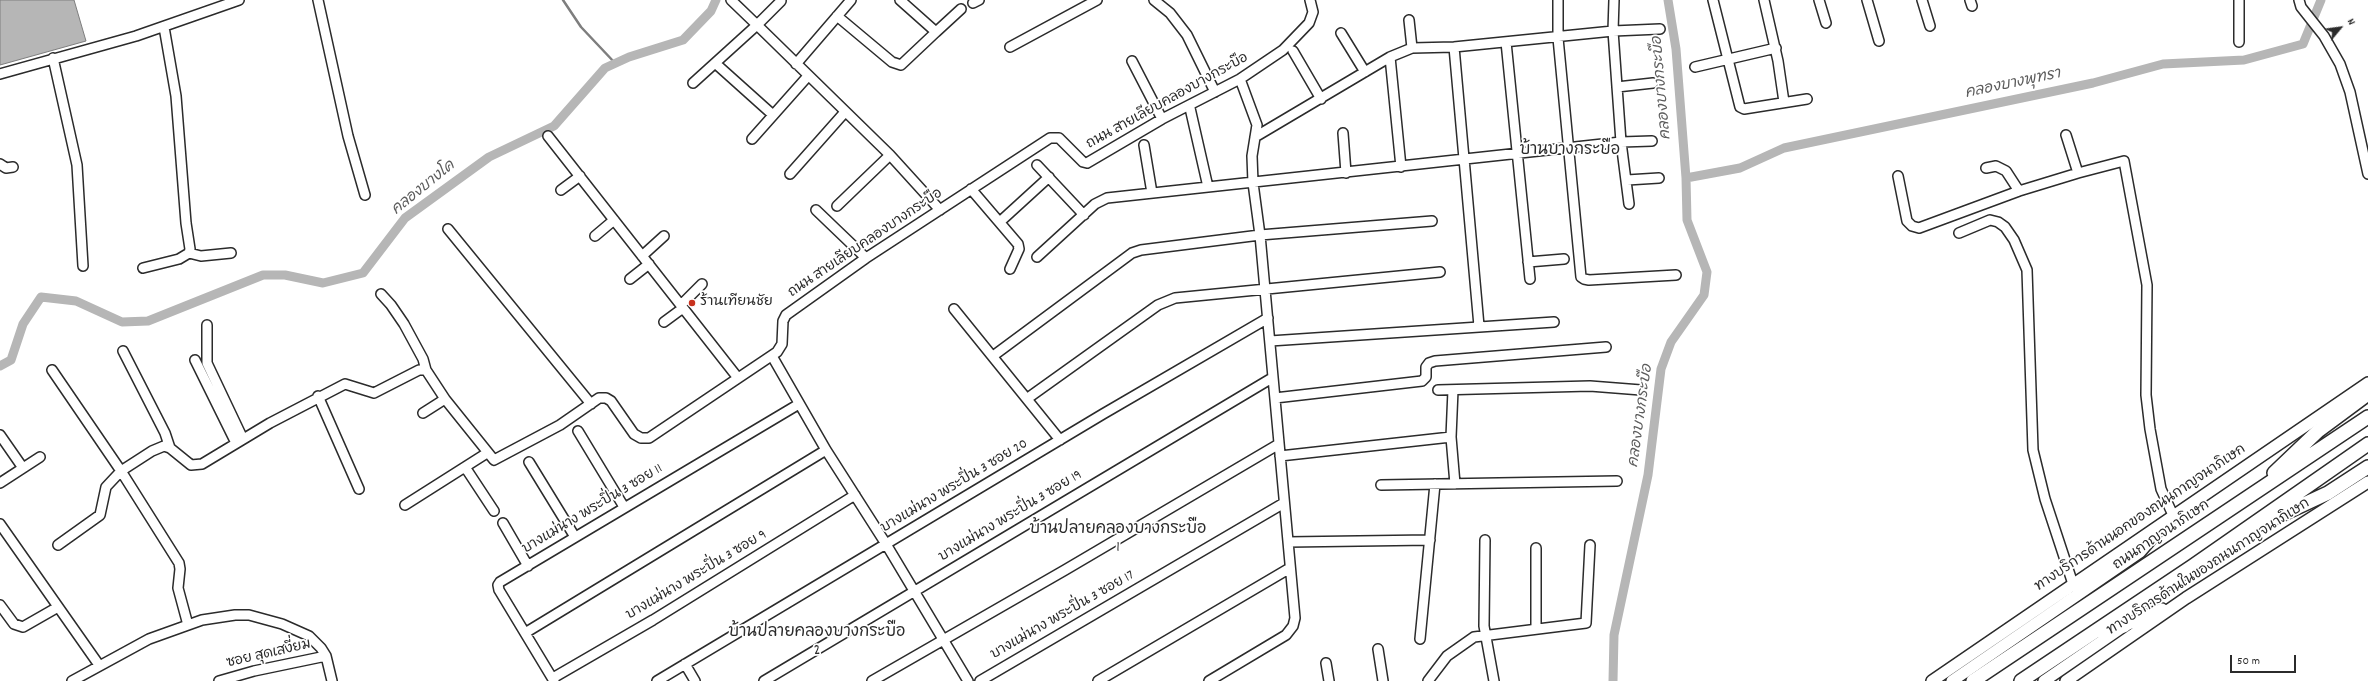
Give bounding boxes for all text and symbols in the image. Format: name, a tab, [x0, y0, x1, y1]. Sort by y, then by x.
north arrow	[2320, 8, 2360, 48]
text: N	[2342, 16, 2359, 28]
water label: คลองบางกระบือ	[1650, 36, 1676, 140]
street label: ถนน สายเลียบคลองบางกระบือ	[1084, 50, 1252, 154]
water label: คลองบางพุทรา	[1964, 66, 2062, 104]
district label: บ้านบางกระบือ	[1520, 142, 1620, 162]
water label: คลองบางโค	[389, 158, 459, 220]
street label: ถนน สายเลียบคลองบางกระบือ	[786, 186, 946, 302]
place label: ร้านเทียนชัย	[700, 295, 773, 311]
marker: ร้านเทียนชัย	[687, 298, 697, 308]
water label: คลองบางกระบือ	[1626, 363, 1658, 469]
street label: บางแม่นาง พระปิ่น 3 ซอย 20	[879, 436, 1031, 538]
street label: ทางบริการด้านนอกของถนนกาญจนาภิเษก	[2032, 442, 2250, 596]
street label: บางแม่นาง พระปิ่น 3 ซอย 11	[520, 461, 666, 559]
street label: บางแม่นาง พระปิ่น 3 ซอย 19	[936, 468, 1086, 566]
street label: ทางบริการด้านในของถนนกาญจนาภิเษก	[2104, 496, 2314, 640]
street label: ถนนกาญจนาภิเษก	[2111, 497, 2213, 575]
district label: บ้านปลายคลองบางกระบือ 1	[1030, 521, 1206, 559]
street label: บางแม่นาง พระปิ่น 3 ซอย 9	[624, 527, 770, 625]
street label: บางแม่นาง พระปิ่น 3 ซอย 17	[988, 568, 1138, 664]
district label: บ้านปลายคลองบางกระบือ 2	[729, 624, 905, 662]
street label: ซอย สุดเสงี่ยม	[225, 637, 313, 673]
scale bar	[2232, 647, 2298, 673]
text: 50 m	[2237, 653, 2260, 670]

